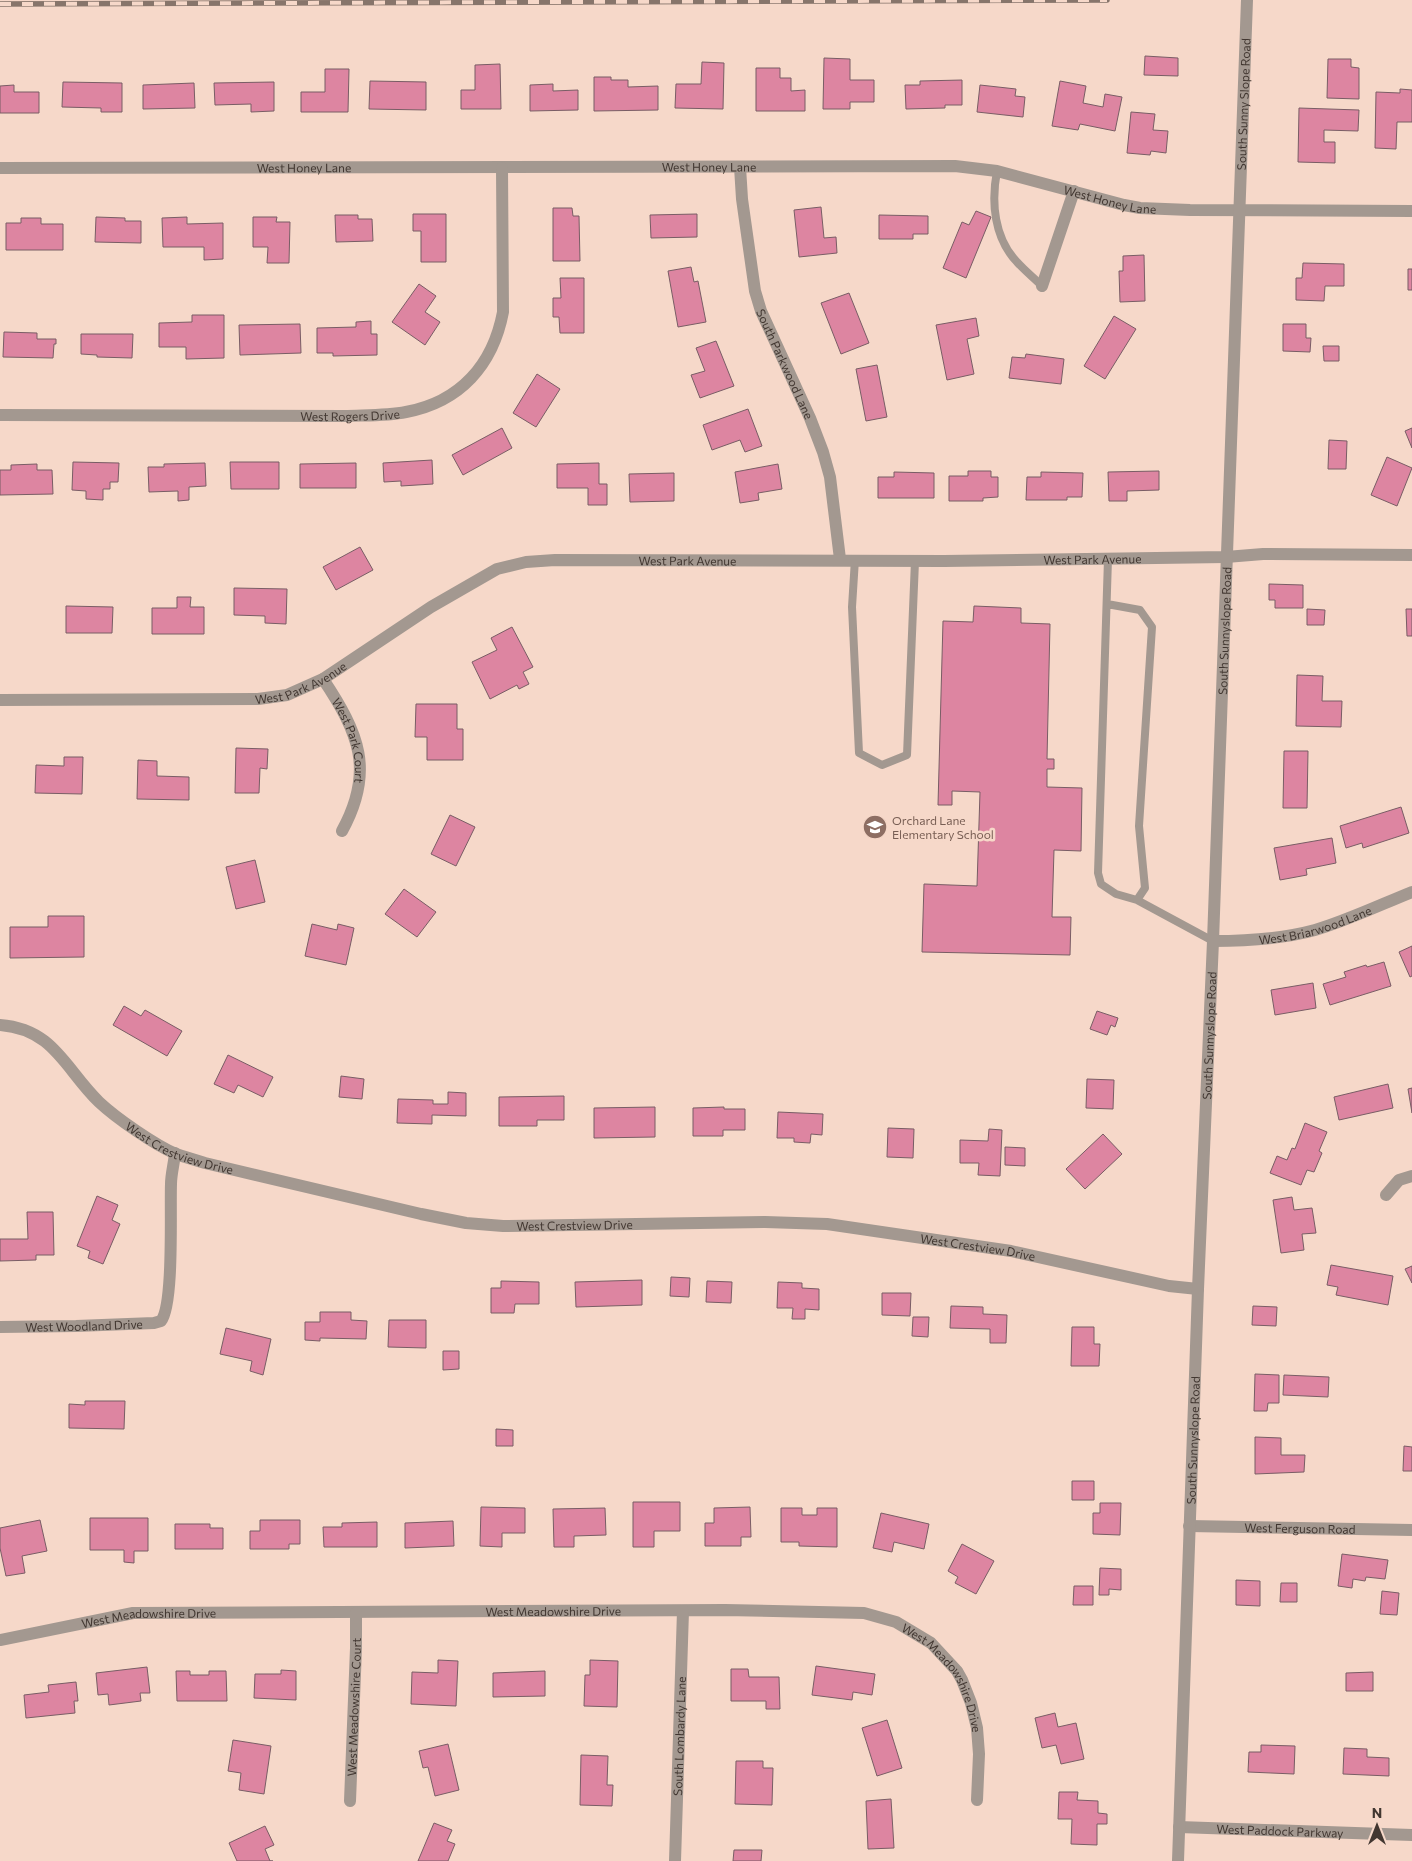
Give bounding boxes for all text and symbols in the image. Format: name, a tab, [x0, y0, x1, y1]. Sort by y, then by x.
street label: South Sunny Slope Road	[1234, 38, 1253, 170]
street label: West Honey Lane	[662, 159, 756, 174]
street label: West Honey Lane	[257, 160, 351, 174]
street label: West Honey Lane	[1062, 182, 1157, 216]
street label: South Parkwood Lane	[754, 307, 816, 421]
street label: West Rogers Drive	[300, 406, 400, 423]
street label: West Park Avenue	[1043, 551, 1142, 567]
street label: West Park Avenue	[638, 553, 736, 567]
street label: South Sunnyslope Road	[1215, 567, 1234, 695]
street label: West Park Avenue	[254, 659, 349, 706]
street label: West Park Court	[330, 695, 367, 784]
place label: Orchard Lane Elementary School	[892, 813, 994, 841]
school or university icon: Orchard Lane Elementary School	[862, 814, 888, 840]
street label: West Briarwood Lane	[1258, 903, 1373, 946]
street label: South Sunnyslope Road	[1199, 971, 1219, 1100]
street label: West Crestview Drive	[123, 1119, 235, 1176]
street label: West Crestview Drive	[516, 1217, 633, 1233]
street label: West Crestview Drive	[919, 1231, 1037, 1263]
street label: West Woodland Drive	[25, 1316, 143, 1334]
street label: South Sunnyslope Road	[1183, 1376, 1202, 1505]
street label: West Ferguson Road	[1244, 1520, 1356, 1536]
street label: West Meadowshire Drive	[485, 1604, 621, 1618]
street label: West Meadowshire Drive	[80, 1606, 216, 1630]
street label: West Meadowshire Drive	[899, 1620, 984, 1733]
street label: West Meadowshire Court	[344, 1638, 363, 1777]
street label: South Lombardy Lane	[670, 1676, 688, 1796]
north arrow	[1352, 1801, 1402, 1851]
text: N	[1372, 1804, 1382, 1821]
street label: West Paddock Parkway	[1216, 1821, 1344, 1840]

